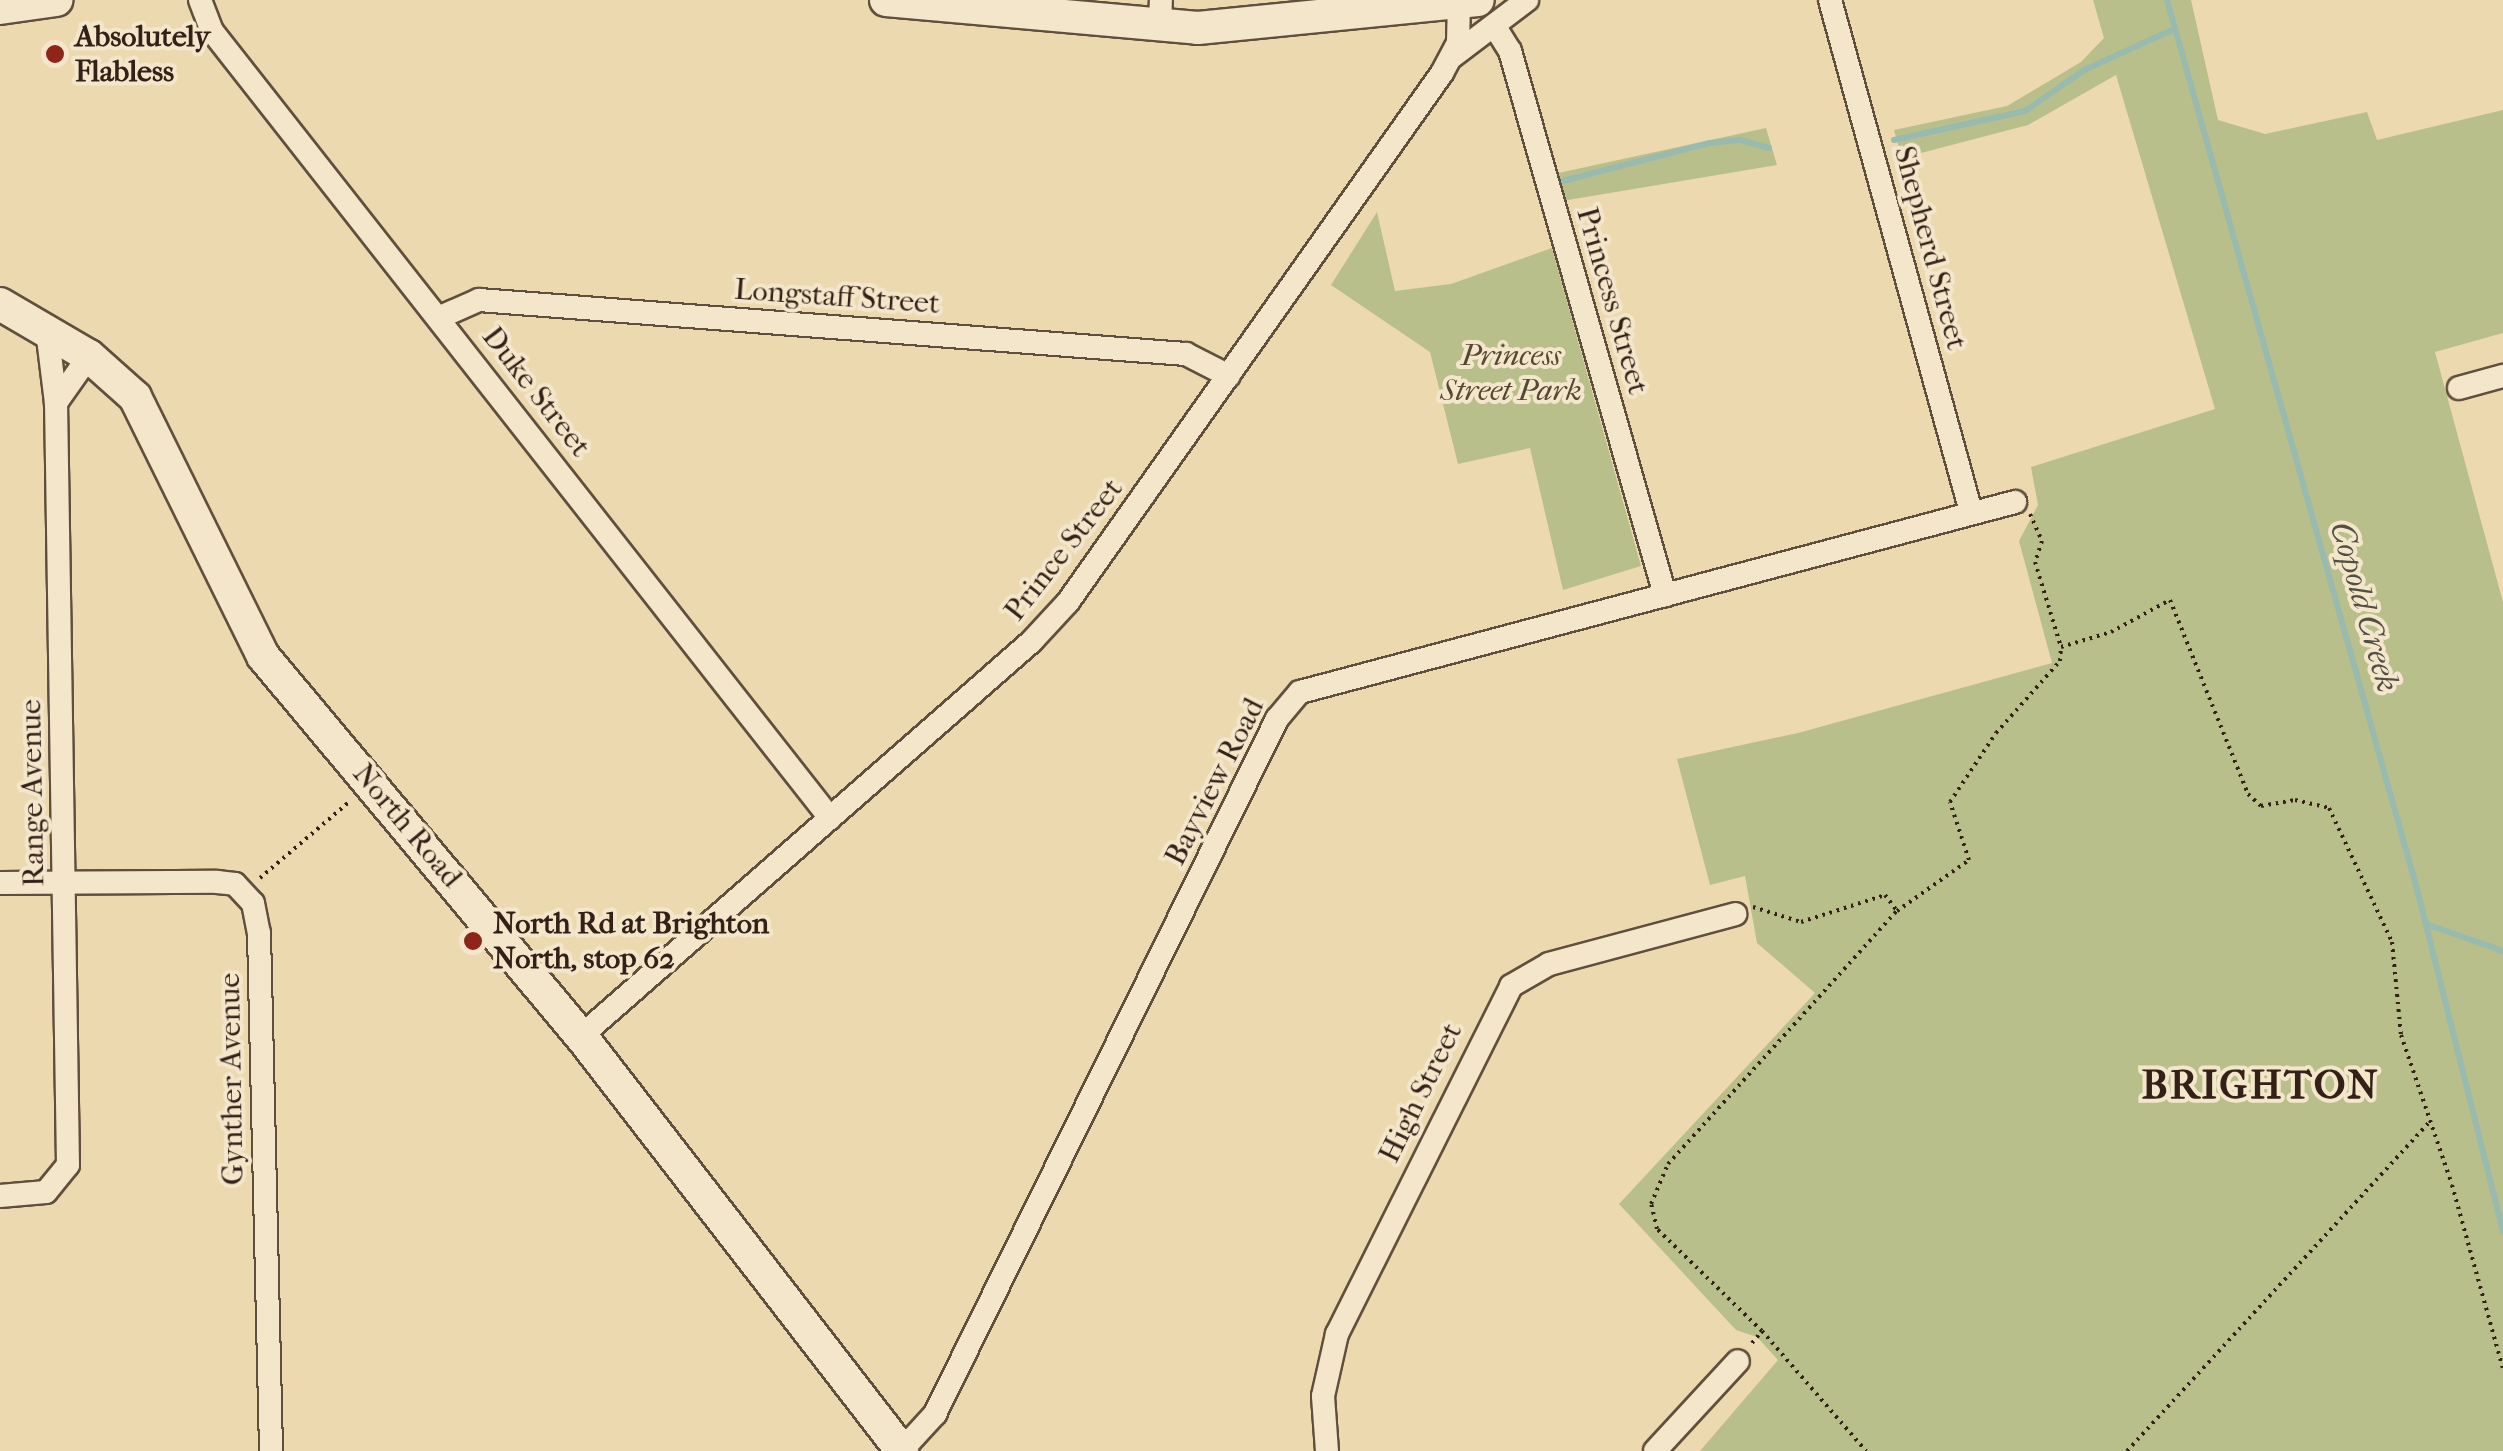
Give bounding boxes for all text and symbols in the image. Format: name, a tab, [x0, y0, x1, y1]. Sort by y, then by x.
place label: Absolutely Flabless	[75, 19, 210, 90]
marker: Absolutely Flabless	[44, 43, 66, 65]
street label: Shepherd Street	[1886, 142, 1974, 354]
street label: Princess Street	[1568, 203, 1656, 399]
street label: Longstaff Street	[733, 272, 941, 322]
street label: Duke Street	[474, 320, 598, 464]
park label: Princess Street Park	[1440, 338, 1582, 408]
street label: Prince Street	[997, 472, 1131, 628]
water label: Copold Creek	[2321, 517, 2407, 697]
street label: Bayview Road	[1157, 692, 1273, 872]
street label: Range Avenue	[13, 699, 53, 887]
street label: North Road	[345, 757, 469, 895]
place label: North Rd at Brighton North, stop 62	[493, 906, 769, 976]
marker: North Rd at Brighton North, stop 62	[462, 930, 484, 952]
street label: Gynther Avenue	[212, 972, 252, 1186]
street label: High Street	[1372, 1017, 1470, 1169]
district label: BRIGHTON	[2142, 1061, 2380, 1109]

